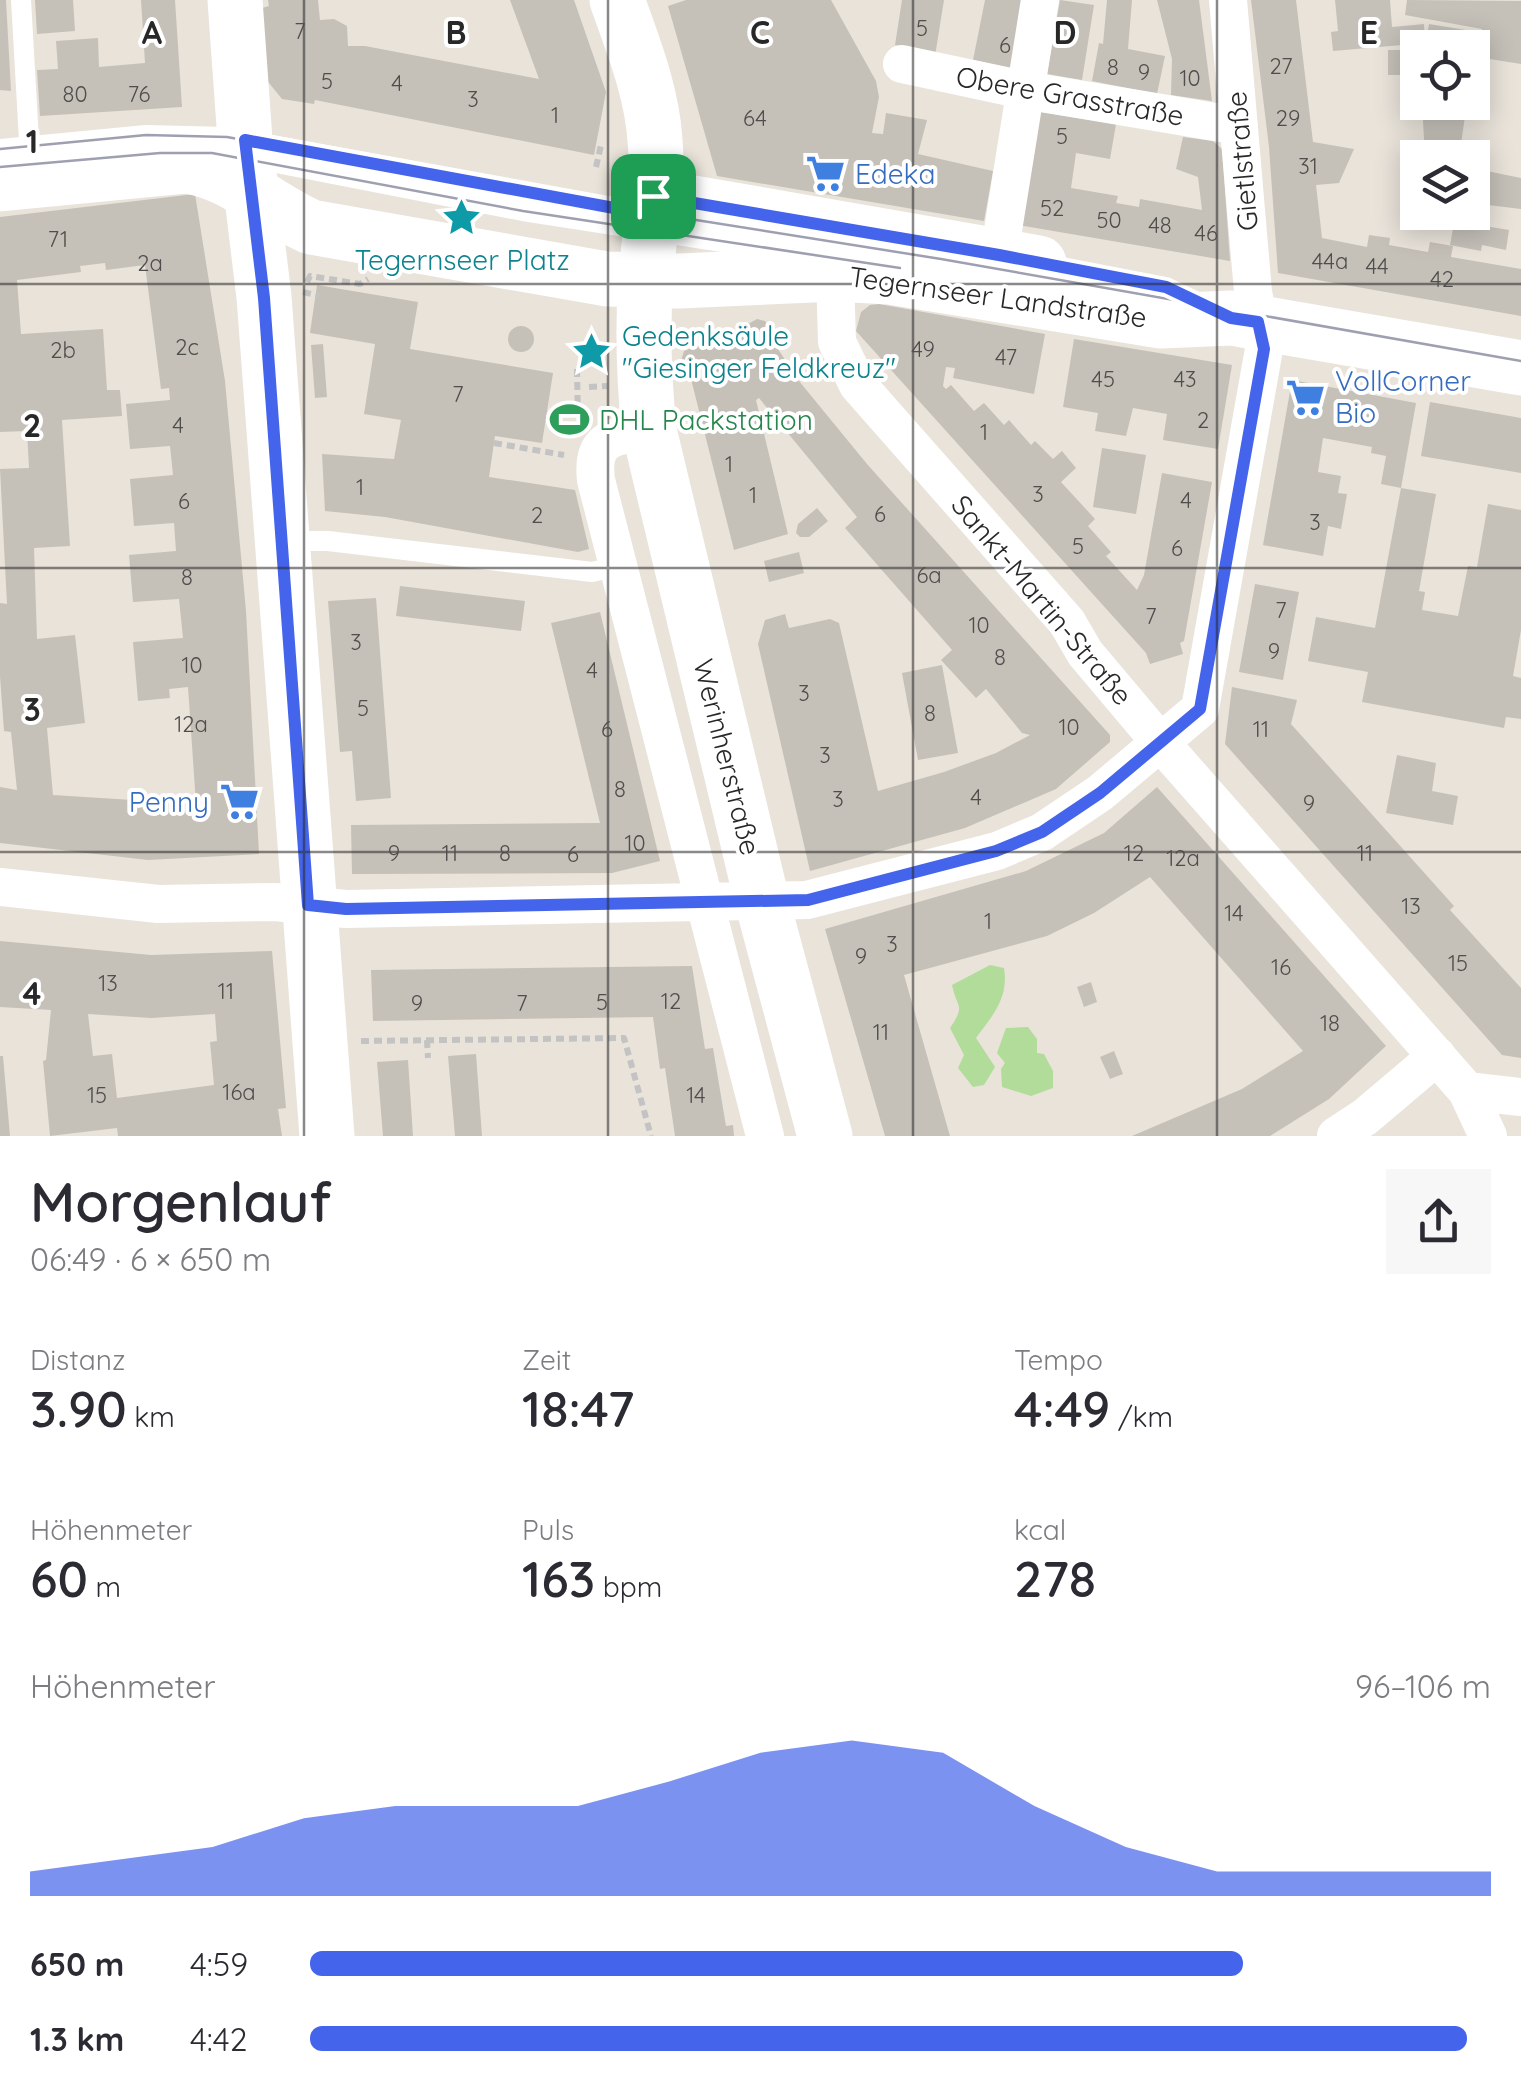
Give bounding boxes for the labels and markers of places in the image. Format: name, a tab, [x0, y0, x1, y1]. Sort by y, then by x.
supermarket icon: Edeka	[804, 153, 846, 195]
pin	[611, 154, 696, 239]
place label: Edeka	[855, 156, 935, 191]
place icon: Tegernseer Platz	[441, 196, 483, 238]
place label: Tegernseer Platz	[354, 242, 570, 277]
place label: Gedenksäule "Giesinger Feldkreuz"	[622, 318, 896, 385]
place icon: Gedenksäule "Giesinger Feldkreuz"	[571, 331, 613, 373]
place label: VollCorner Bio	[1335, 363, 1471, 430]
supermarket icon: VollCorner Bio	[1284, 376, 1326, 418]
sports icon: DHL Packstation	[548, 399, 590, 441]
place label: DHL Packstation	[599, 402, 813, 437]
supermarket icon: Penny	[218, 781, 260, 823]
place label: Penny	[129, 784, 209, 819]

